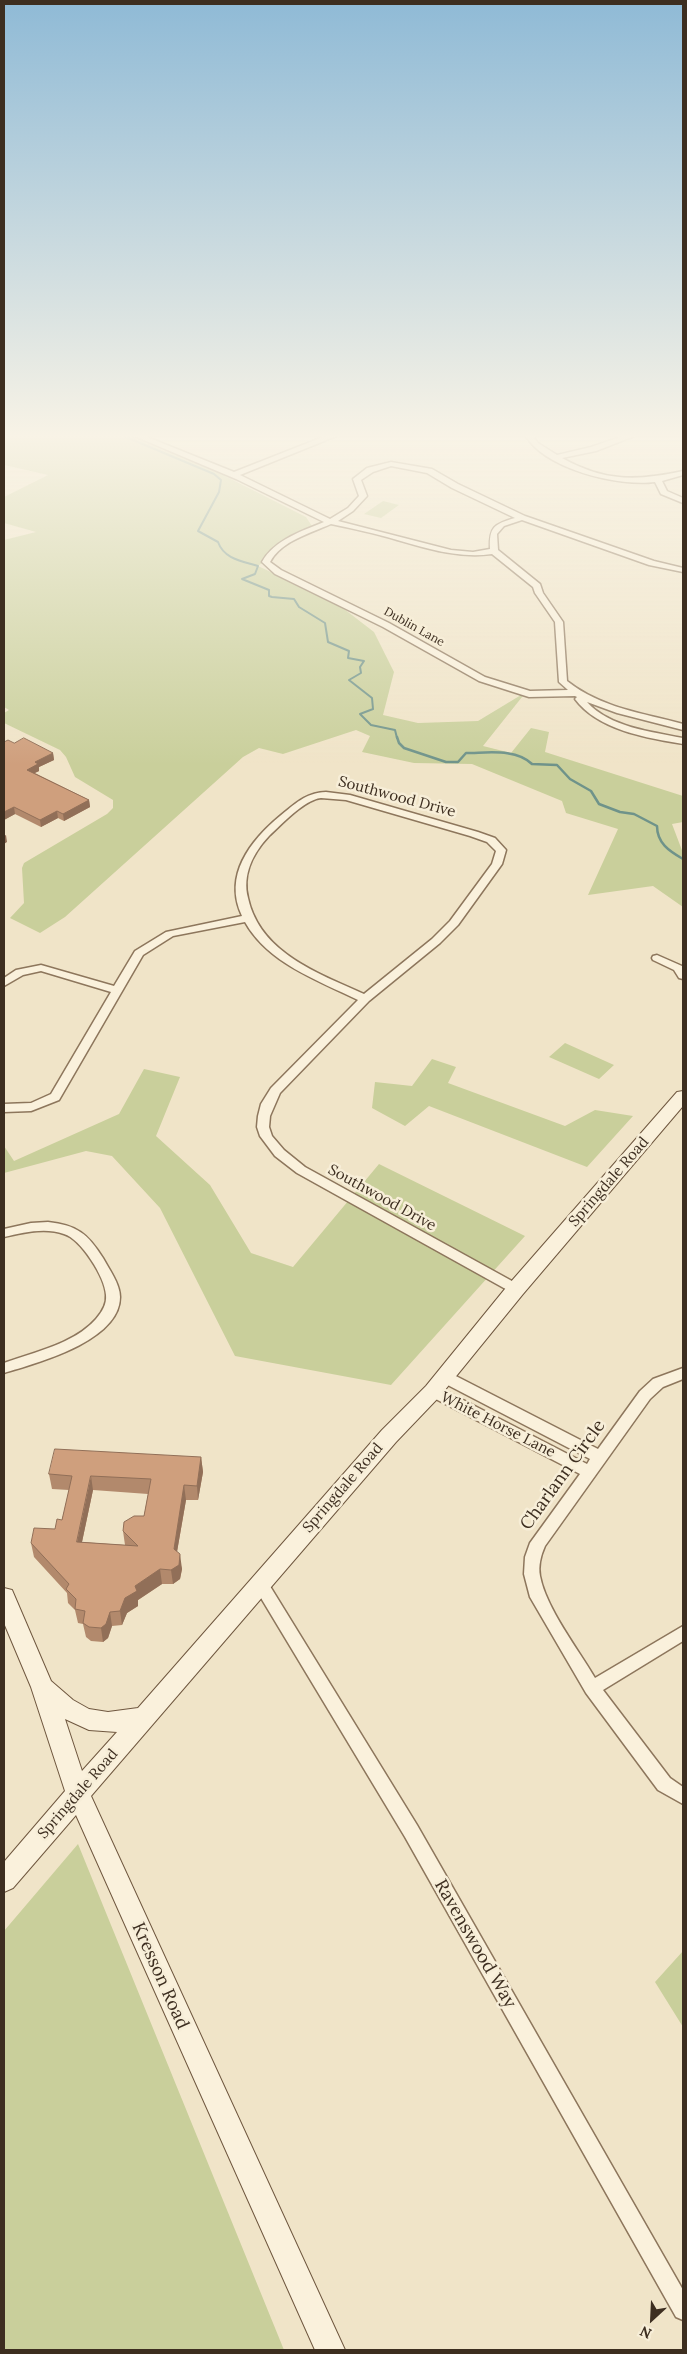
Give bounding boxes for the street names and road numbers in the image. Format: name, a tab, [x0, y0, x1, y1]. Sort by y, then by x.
street label: Dublin Lane	[381, 604, 447, 650]
street label: Southwood Drive	[336, 773, 458, 821]
street label: Springdale Road	[565, 1133, 653, 1231]
street label: Southwood Drive	[325, 1161, 439, 1235]
street label: White Horse Lane	[438, 1388, 558, 1462]
street label: Charlann Circle	[516, 1416, 610, 1534]
street label: Springdale Road	[299, 1439, 387, 1537]
street label: Springdale Road	[34, 1745, 122, 1843]
street label: Ravenswood Way	[429, 1876, 521, 2012]
street label: Kresson Road	[127, 1919, 193, 2033]

